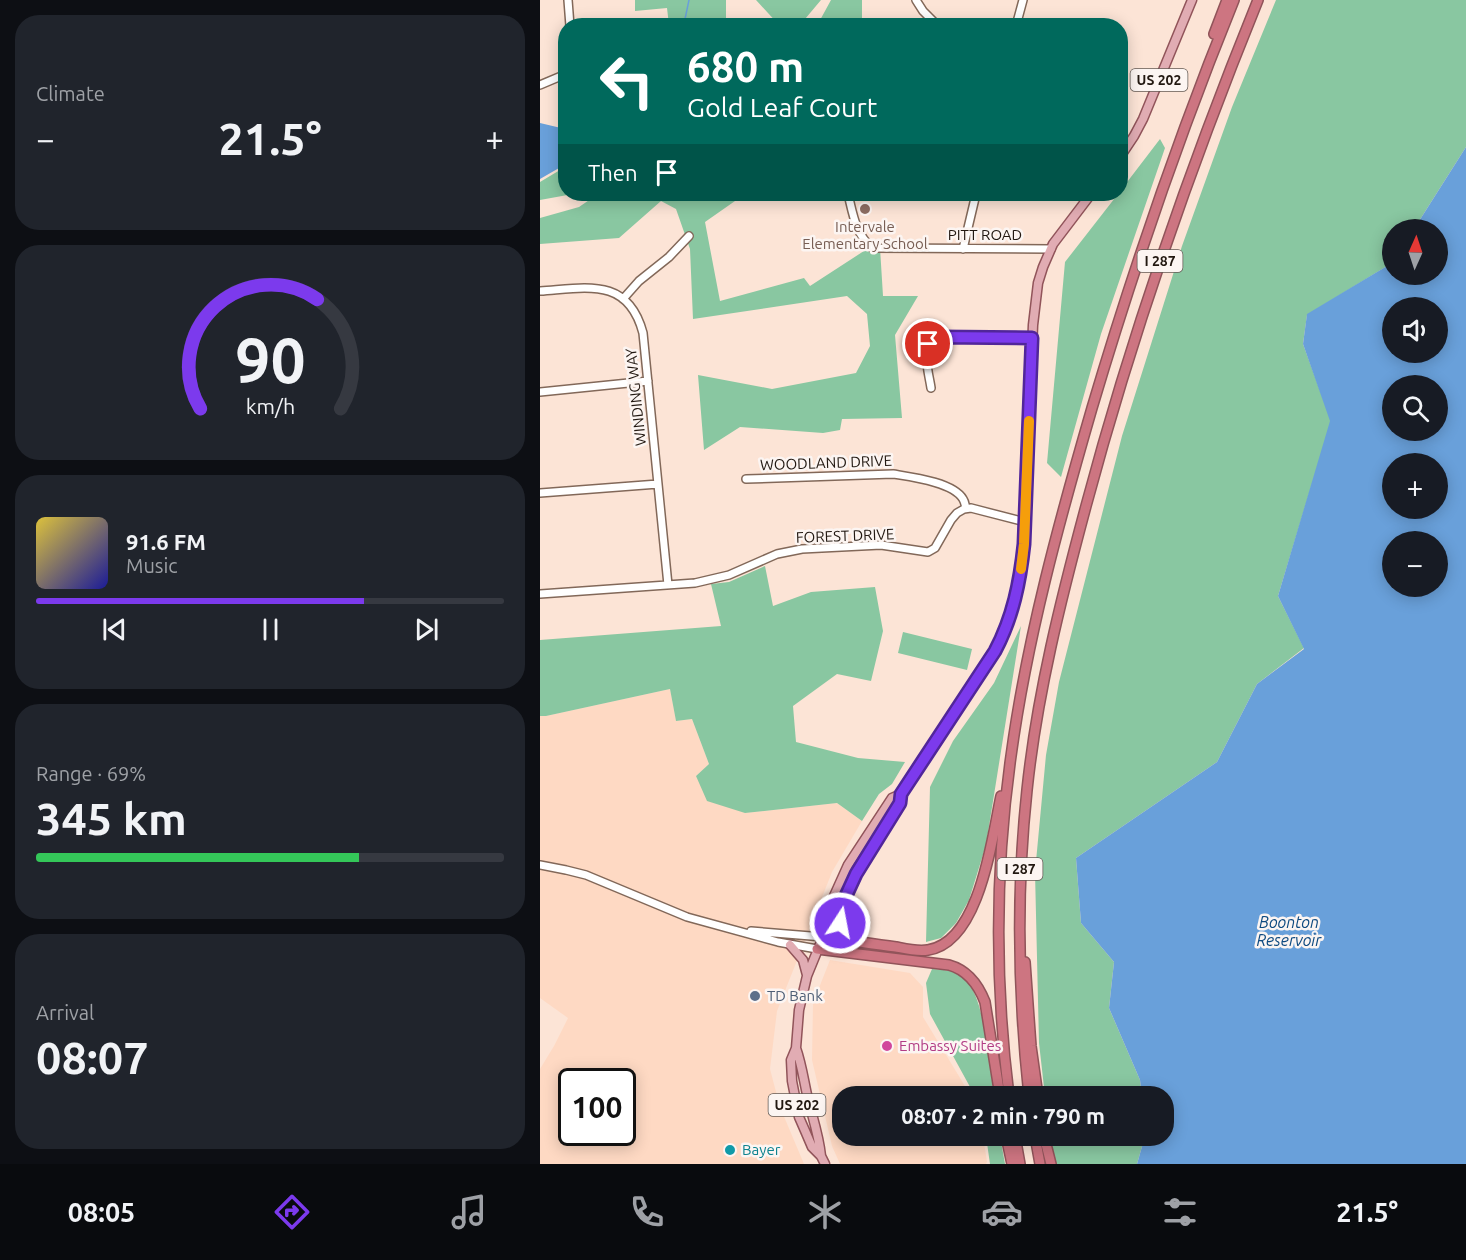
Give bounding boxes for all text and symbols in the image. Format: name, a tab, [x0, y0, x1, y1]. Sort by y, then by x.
icon: left	[588, 42, 666, 120]
text: 680 m	[687, 43, 804, 90]
road number: US 202	[1130, 69, 1188, 91]
text: Climate	[36, 82, 105, 105]
text: Gold Leaf Court	[687, 92, 877, 122]
text: 21.5°	[218, 113, 322, 164]
text: −	[36, 120, 55, 157]
text: +	[485, 120, 504, 157]
icon: arrive	[650, 156, 683, 189]
text: Then	[588, 160, 638, 185]
marker: Intervale Elementary School	[858, 202, 872, 216]
place label: Intervale Elementary School	[802, 218, 928, 252]
north arrow	[1382, 219, 1448, 285]
map controls	[1382, 219, 1448, 597]
street label: PITT ROAD	[948, 226, 1022, 243]
road number: I 287	[1138, 250, 1182, 272]
button: sound	[1382, 297, 1448, 363]
pin	[902, 318, 953, 369]
text: 90	[235, 325, 305, 395]
icon: arrive	[911, 327, 944, 360]
street label: WINDING WAY	[622, 347, 649, 447]
button: search	[1382, 375, 1448, 441]
text: km/h	[245, 395, 295, 419]
street label: WOODLAND DRIVE	[760, 452, 892, 473]
button: +	[1382, 453, 1448, 519]
street label: FOREST DRIVE	[795, 525, 895, 546]
text: 91.6 FM	[126, 529, 206, 554]
button: −	[1382, 531, 1448, 597]
text: Music	[126, 554, 178, 577]
icon: previous	[98, 613, 131, 646]
icon: pause	[254, 613, 287, 646]
icon: next	[410, 613, 443, 646]
text: Range · 69%	[36, 762, 146, 785]
text: 345 km	[36, 793, 187, 844]
road number: I 287	[998, 858, 1042, 880]
position arrow	[808, 891, 872, 955]
water label: Boonton Reservoir	[1257, 913, 1322, 949]
place label: TD Bank	[767, 987, 823, 1004]
marker: TD Bank	[748, 989, 762, 1003]
text: Arrival	[36, 1001, 94, 1024]
text: 08:07	[36, 1032, 149, 1083]
place label: Embassy Suites	[899, 1037, 1001, 1054]
marker: Embassy Suites	[880, 1039, 894, 1053]
speed limit sign: 100	[558, 1068, 636, 1146]
road number: US 202	[768, 1094, 826, 1116]
text: 08:07 · 2 min · 790 m	[901, 1103, 1105, 1128]
place label: Bayer	[742, 1141, 781, 1158]
marker: Bayer	[723, 1143, 737, 1157]
icon: directions	[271, 1191, 313, 1233]
icon: music	[448, 1191, 490, 1233]
icon: phone	[626, 1191, 668, 1233]
icon: climate	[804, 1191, 846, 1233]
icon: car	[981, 1191, 1023, 1233]
icon: filters	[1159, 1191, 1201, 1233]
text: 08:05	[68, 1197, 135, 1227]
text: 21.5°	[1336, 1197, 1398, 1227]

